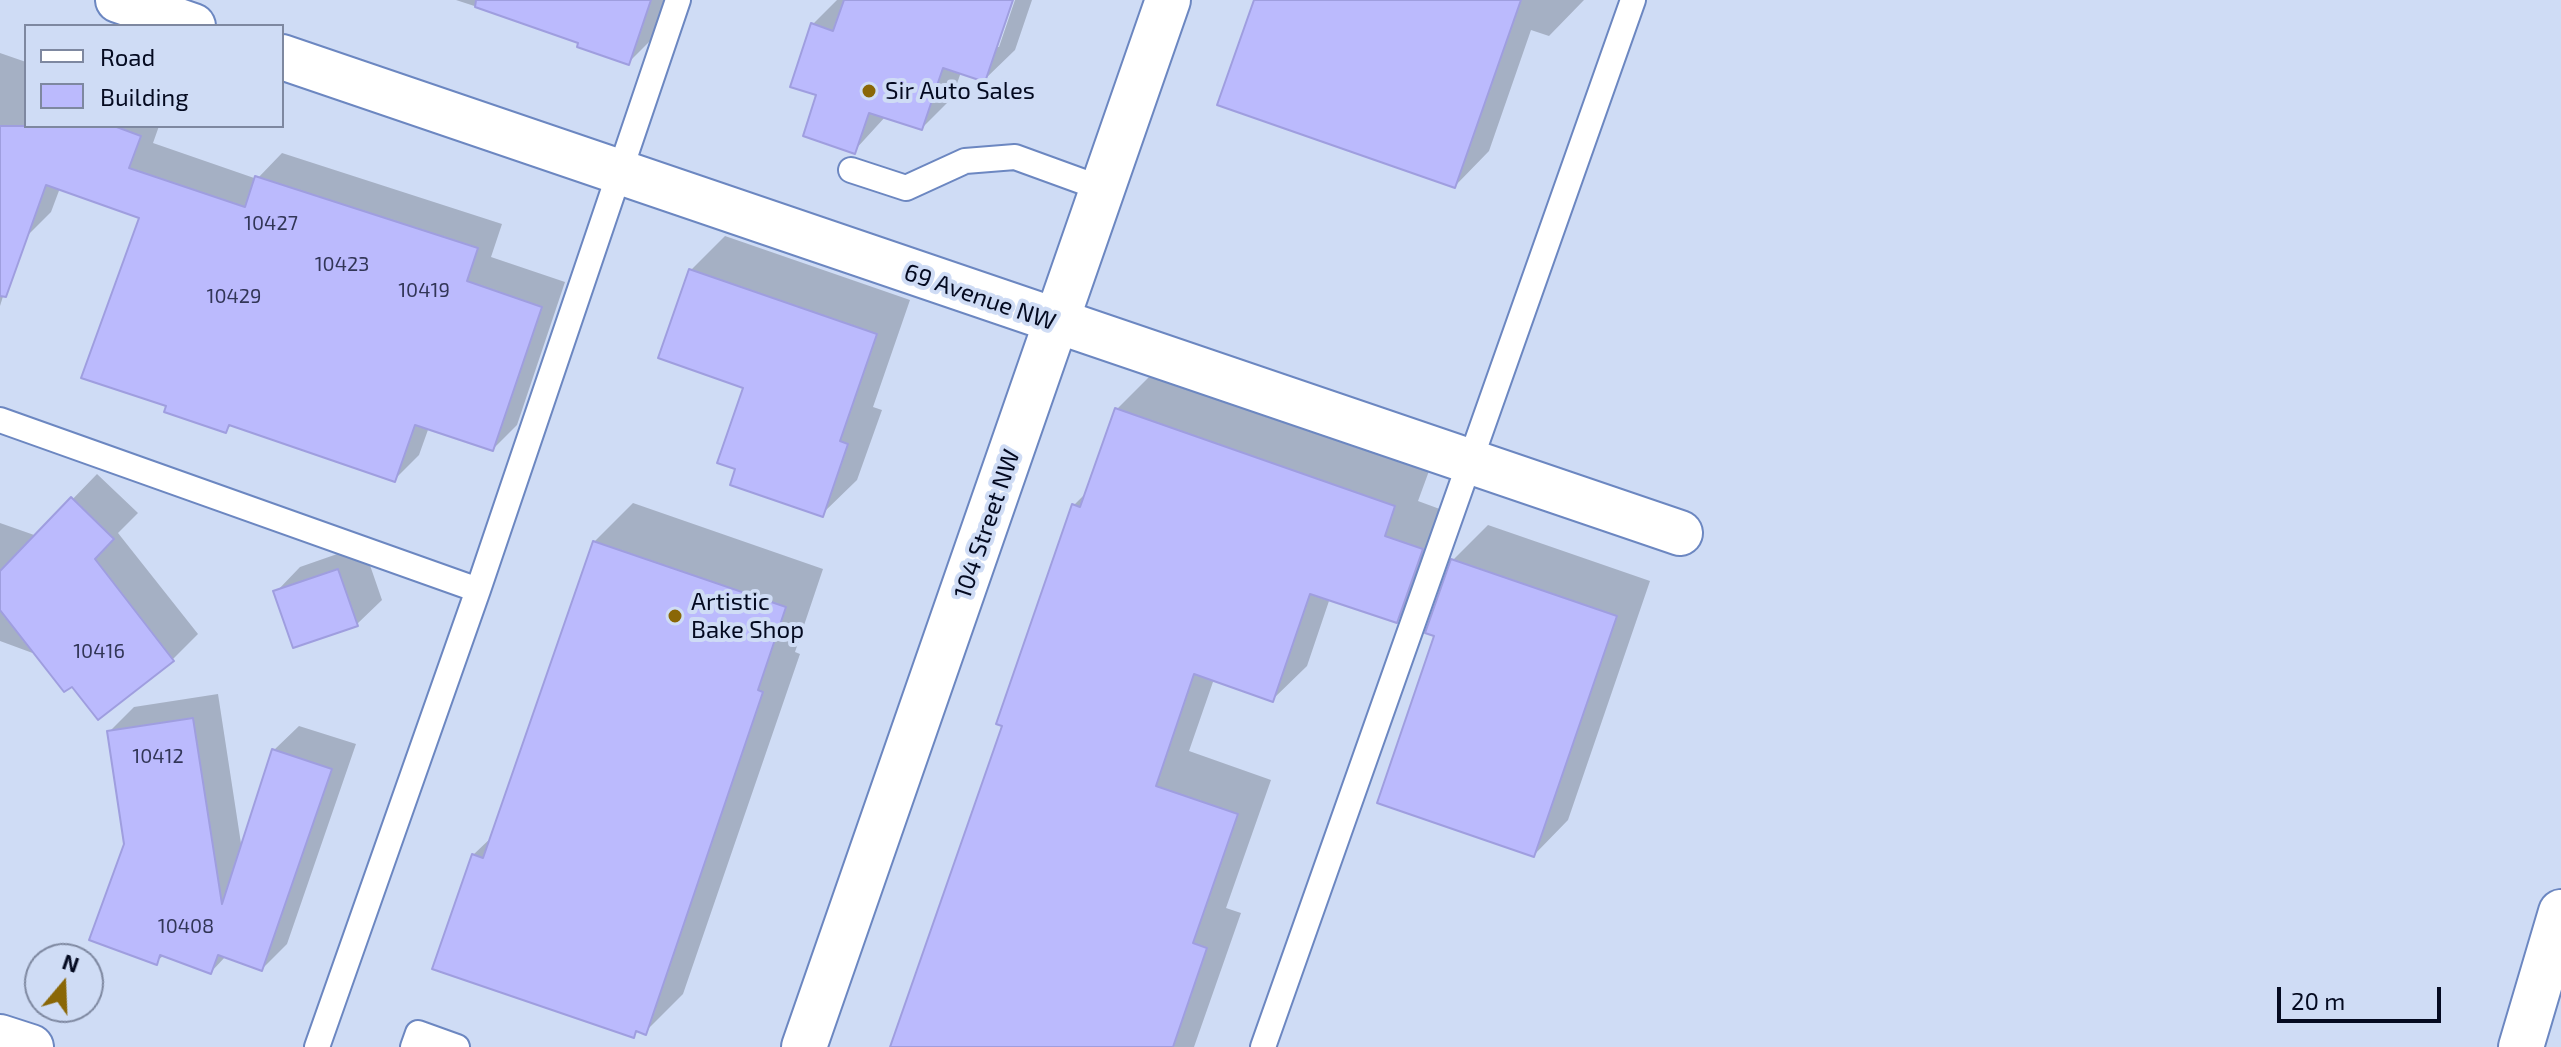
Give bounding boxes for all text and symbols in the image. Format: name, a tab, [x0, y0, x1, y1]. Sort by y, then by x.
legend	[24, 24, 284, 128]
text: Road	[100, 42, 155, 71]
place label: Sir Auto Sales	[885, 77, 1035, 105]
text: Building	[100, 82, 189, 111]
marker: Sir Auto Sales	[860, 82, 878, 100]
house number: 10427	[244, 211, 298, 235]
house number: 10423	[315, 252, 369, 276]
street label: 69 Avenue NW	[900, 258, 1060, 336]
house number: 10419	[398, 278, 450, 302]
house number: 10429	[207, 284, 261, 308]
street label: 104 Street NW	[948, 446, 1026, 602]
place label: Artistic Bake Shop	[691, 588, 804, 644]
marker: Artistic Bake Shop	[666, 607, 684, 625]
house number: 10416	[73, 639, 125, 663]
house number: 10412	[132, 744, 184, 768]
house number: 10408	[158, 914, 214, 938]
north arrow	[24, 943, 104, 1023]
text: N	[59, 947, 83, 977]
scale bar	[2281, 971, 2445, 1021]
text: 20 m	[2291, 986, 2345, 1015]

